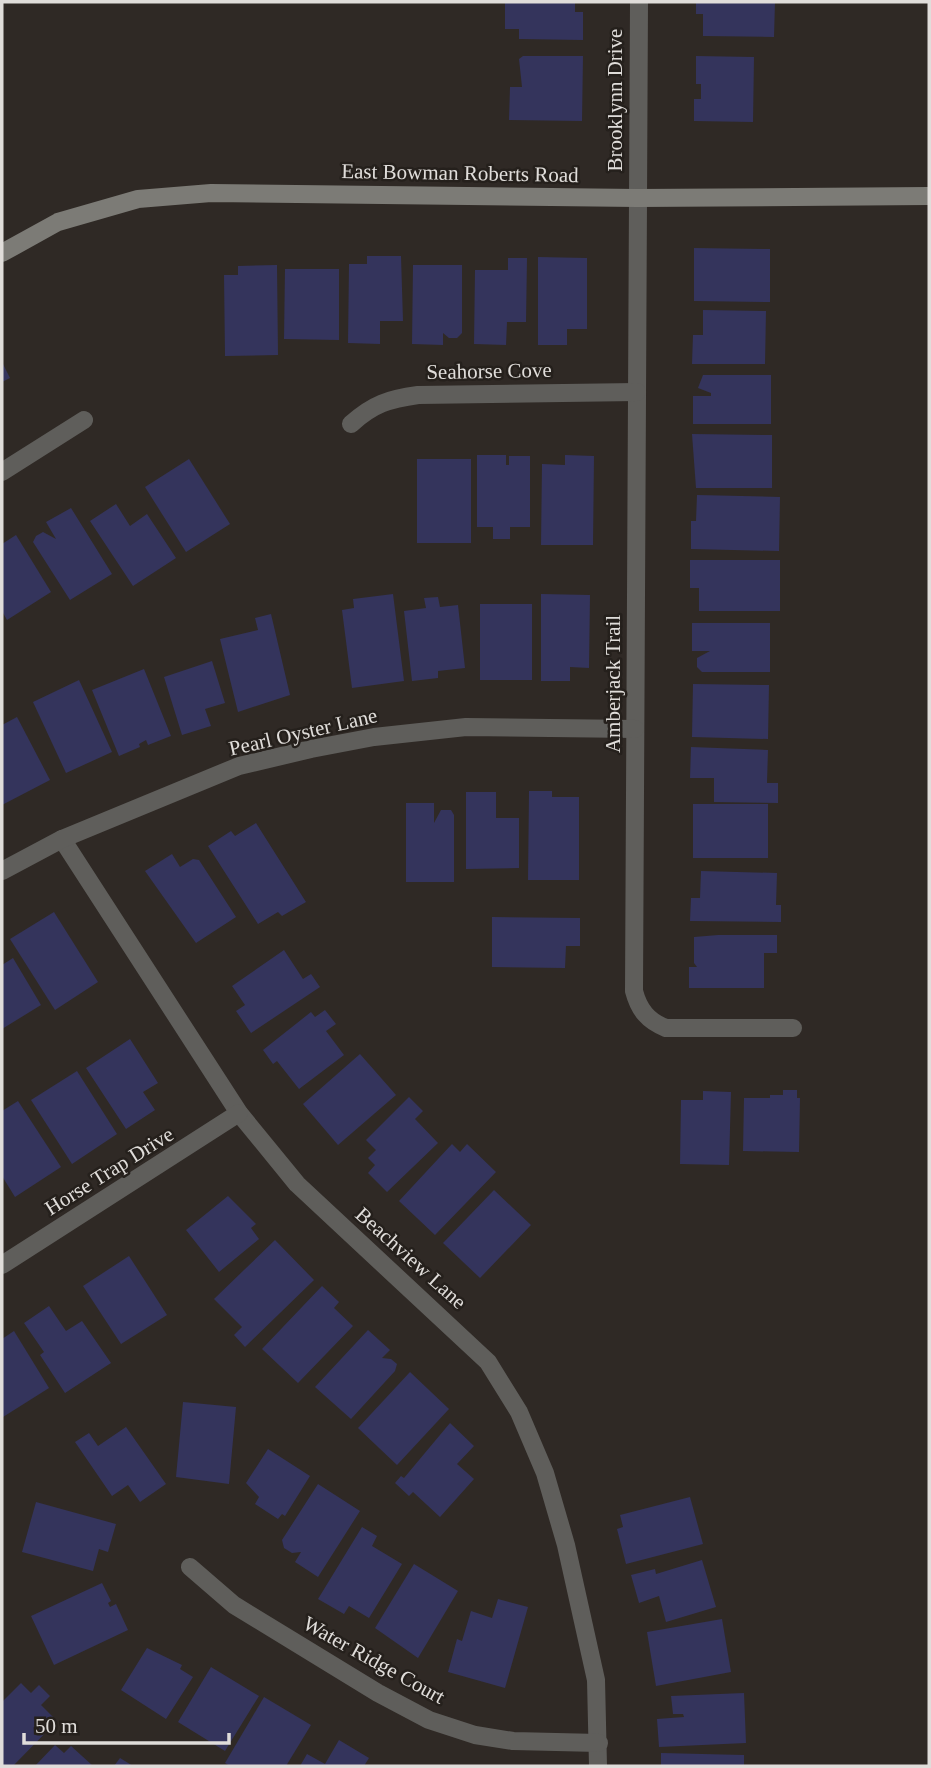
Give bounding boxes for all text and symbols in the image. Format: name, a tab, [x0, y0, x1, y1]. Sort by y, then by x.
street label: Brooklynn Drive	[603, 29, 627, 171]
street label: East Bowman Roberts Road	[341, 159, 579, 187]
street label: Seahorse Cove	[426, 358, 552, 384]
street label: Amberjack Trail	[601, 615, 625, 753]
street label: Pearl Oyster Lane	[226, 703, 380, 761]
street label: Horse Trap Drive	[40, 1122, 178, 1220]
street label: Beachview Lane	[351, 1202, 471, 1314]
street label: Water Ridge Court	[299, 1611, 449, 1709]
scale bar	[24, 1702, 229, 1746]
text: 50 m	[35, 1714, 78, 1738]

